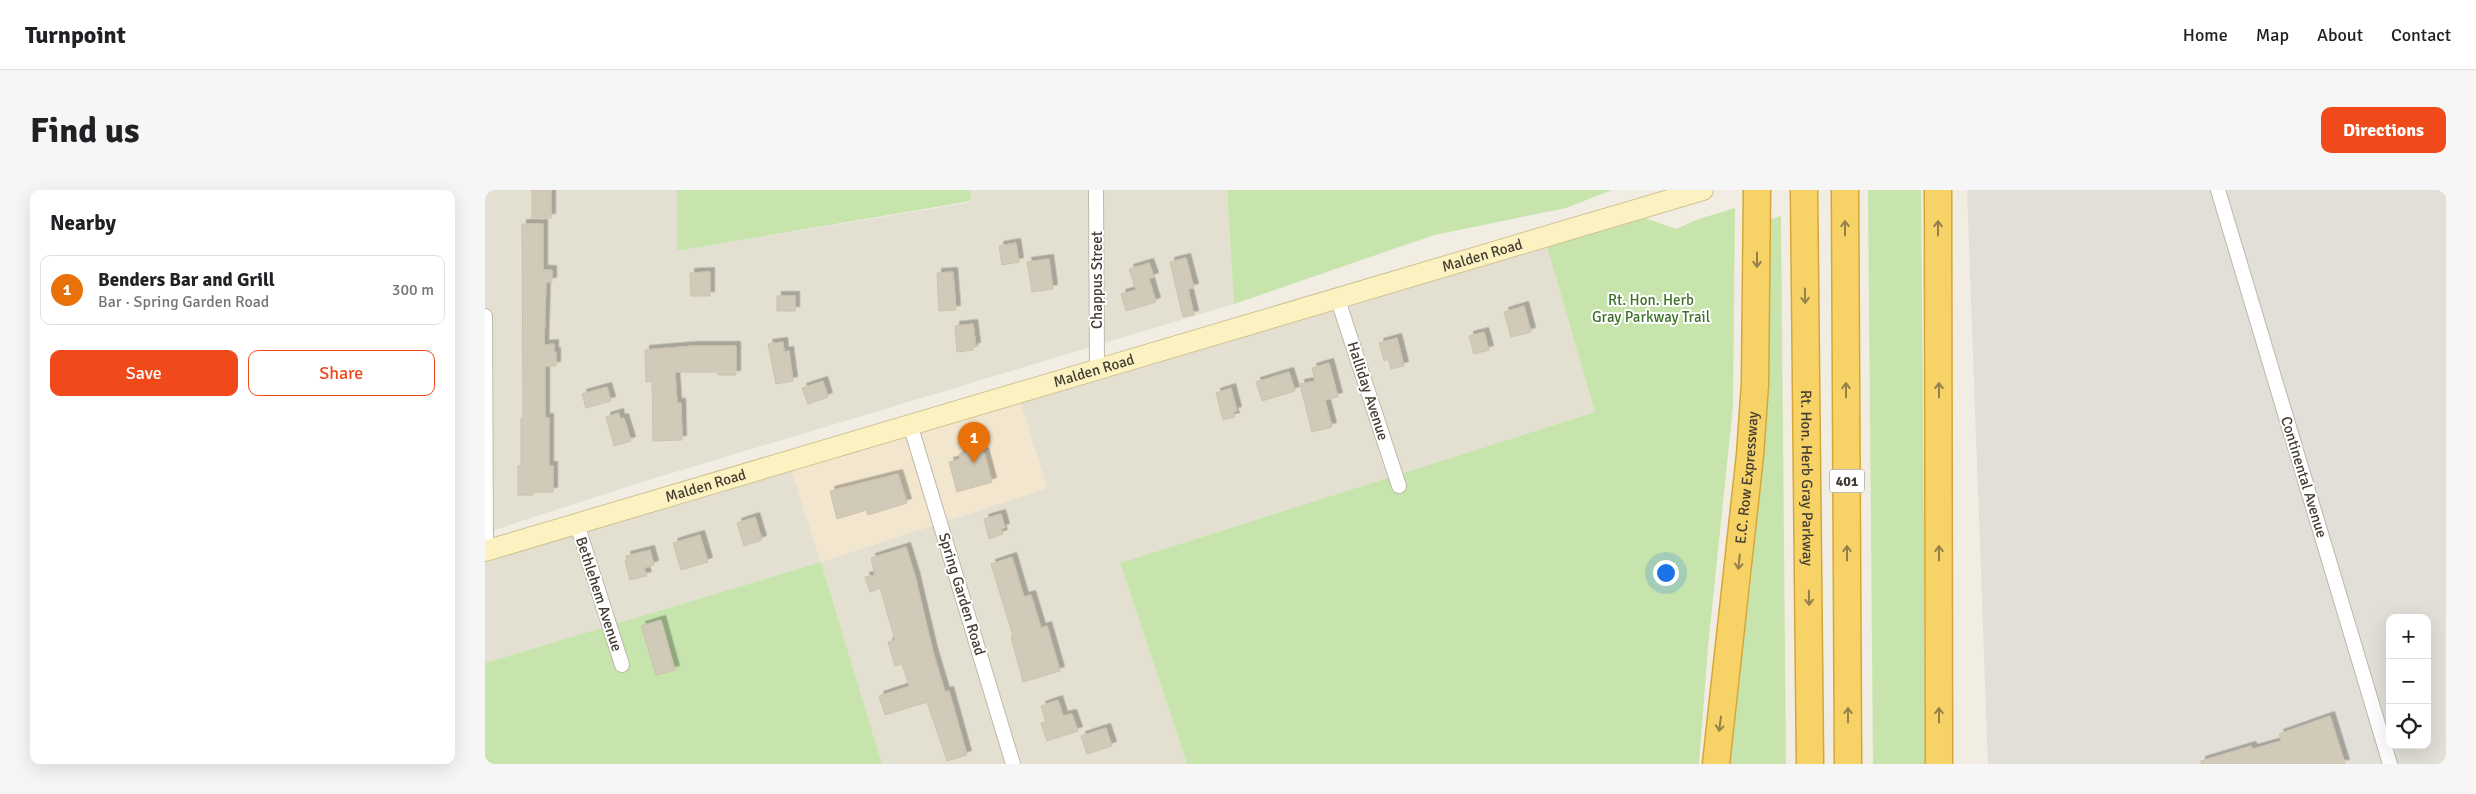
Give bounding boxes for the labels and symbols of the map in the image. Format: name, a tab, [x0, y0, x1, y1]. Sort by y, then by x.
one-way arrow	[1840, 220, 1850, 236]
one-way arrow	[1933, 220, 1943, 236]
street label: Chappus Street	[1088, 231, 1106, 329]
street label: Malden Road	[1440, 235, 1525, 276]
one-way arrow	[1752, 252, 1762, 268]
one-way arrow	[1800, 288, 1810, 304]
park label: Rt. Hon. Herb Gray Parkway Trail	[1592, 291, 1710, 326]
street label: Halliday Avenue	[1344, 339, 1392, 443]
street label: Malden Road	[1051, 350, 1136, 391]
one-way arrow	[1841, 383, 1851, 399]
one-way arrow	[1934, 383, 1944, 399]
street label: Rt. Hon. Herb Gray Parkway	[1797, 390, 1817, 566]
street label: E.C. Row Expressway	[1731, 411, 1762, 545]
street label: Continental Avenue	[2277, 414, 2331, 540]
pin: 1	[958, 422, 990, 463]
street label: Malden Road	[663, 465, 748, 506]
road number: 401	[1829, 470, 1865, 492]
street label: Spring Garden Road	[935, 531, 989, 658]
street label: Bethlehem Avenue	[572, 534, 626, 654]
one-way arrow	[1842, 545, 1852, 562]
one-way arrow	[1934, 545, 1944, 562]
one-way arrow	[1734, 554, 1744, 570]
your location	[1653, 560, 1679, 586]
one-way arrow	[1804, 590, 1813, 606]
one-way arrow	[1843, 708, 1853, 724]
one-way arrow	[1934, 708, 1944, 724]
one-way arrow	[1715, 715, 1725, 731]

